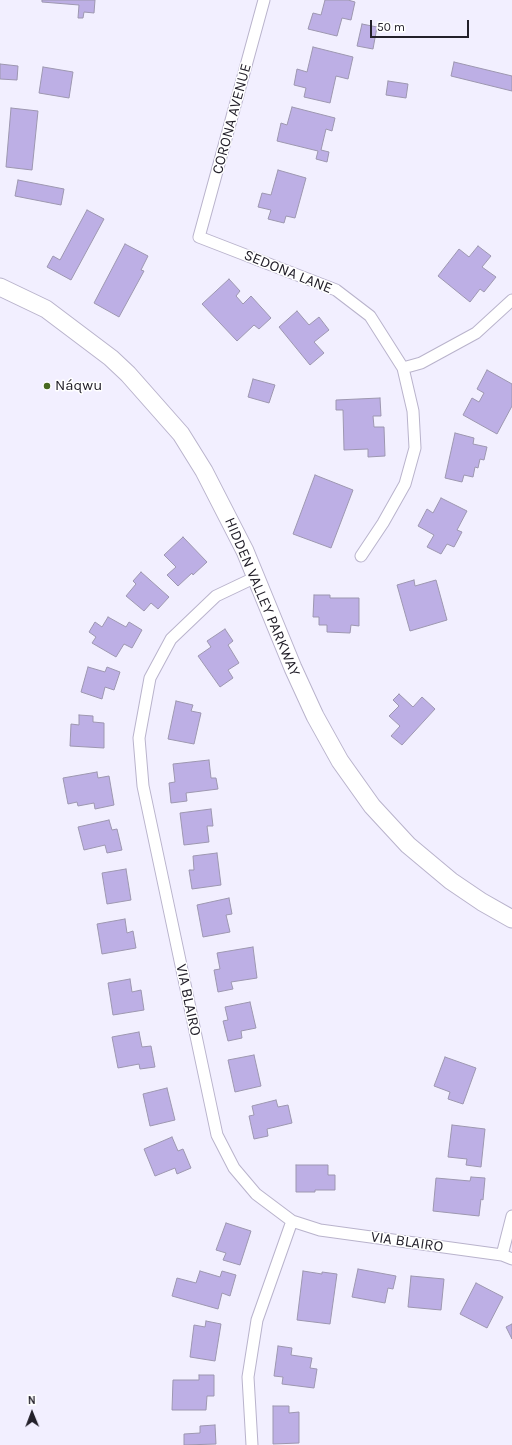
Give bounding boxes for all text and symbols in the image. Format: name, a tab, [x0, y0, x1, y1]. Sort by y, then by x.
scale bar	[372, 12, 471, 38]
text: 50 m	[377, 20, 405, 34]
street label: CORONA AVENUE	[209, 62, 255, 176]
street label: SEDONA LANE	[241, 246, 335, 298]
place label: Náqwu	[55, 377, 102, 395]
marker: Náqwu	[42, 381, 52, 391]
street label: HIDDEN VALLEY PARKWAY	[220, 515, 304, 679]
street label: VIA BLAIRO	[172, 963, 204, 1037]
street label: VIA BLAIRO	[370, 1228, 444, 1256]
north arrow	[12, 1393, 52, 1433]
text: N	[28, 1394, 36, 1407]

